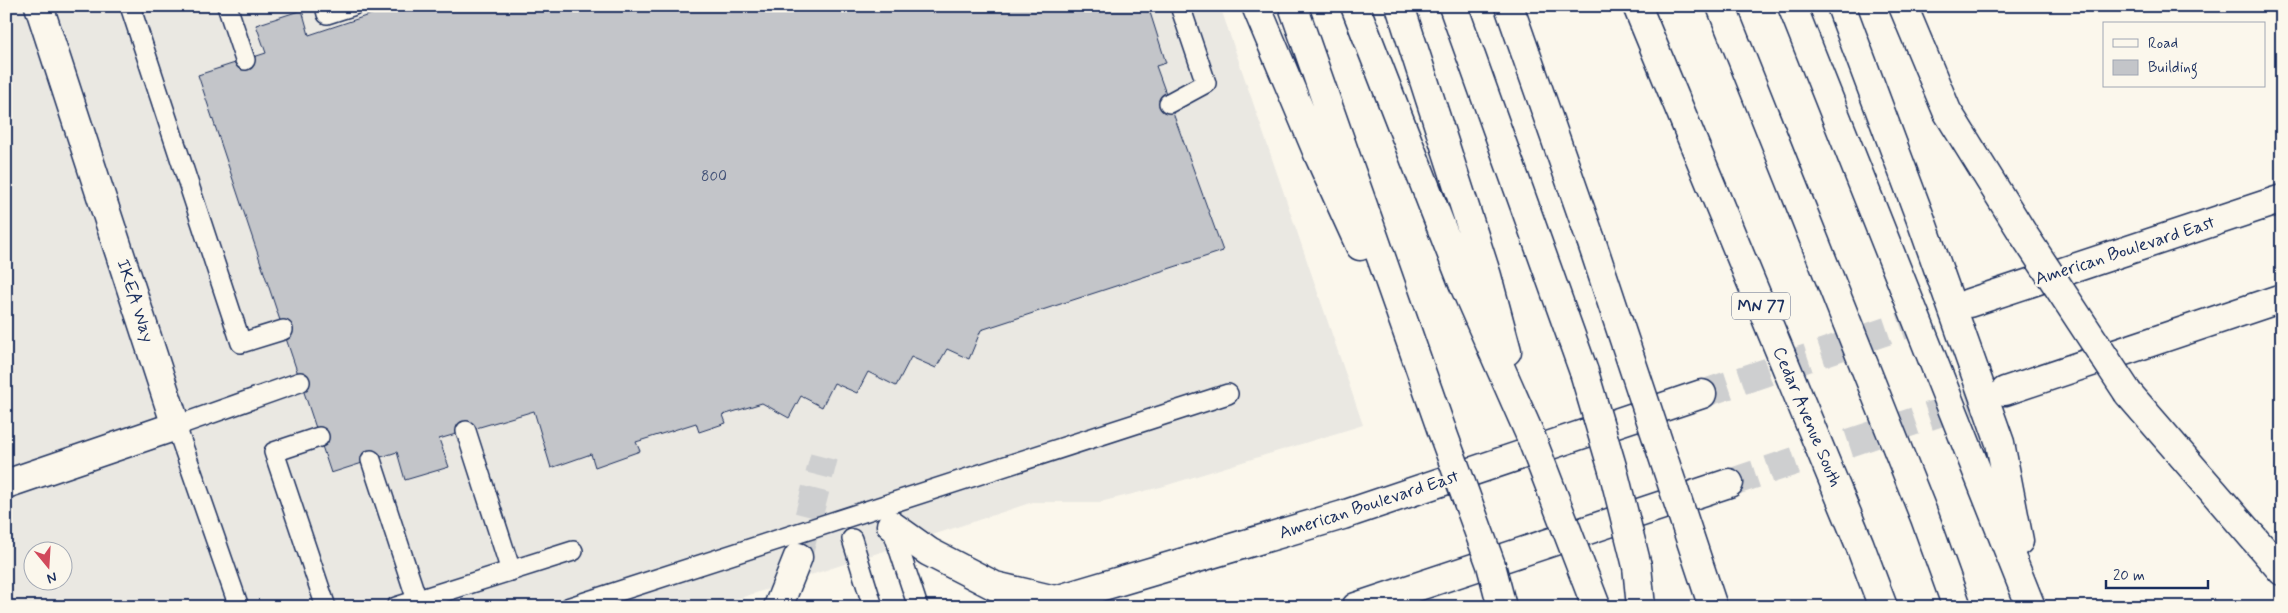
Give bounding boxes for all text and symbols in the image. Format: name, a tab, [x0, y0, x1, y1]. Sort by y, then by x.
legend	[2103, 22, 2266, 88]
text: Road	[2148, 34, 2178, 54]
text: Building	[2148, 58, 2198, 79]
house number: 800	[701, 167, 727, 187]
street label: American Boulevard East	[2032, 210, 2218, 291]
street label: IKEA Way	[110, 256, 160, 346]
road number: MN 77	[1732, 292, 1790, 320]
street label: Cedar Avenue South	[1767, 343, 1847, 491]
street label: American Boulevard East	[1276, 464, 1462, 545]
north arrow	[22, 540, 72, 590]
scale bar	[2106, 558, 2208, 590]
text: 20 m	[2113, 566, 2145, 586]
text: N	[44, 567, 59, 587]

